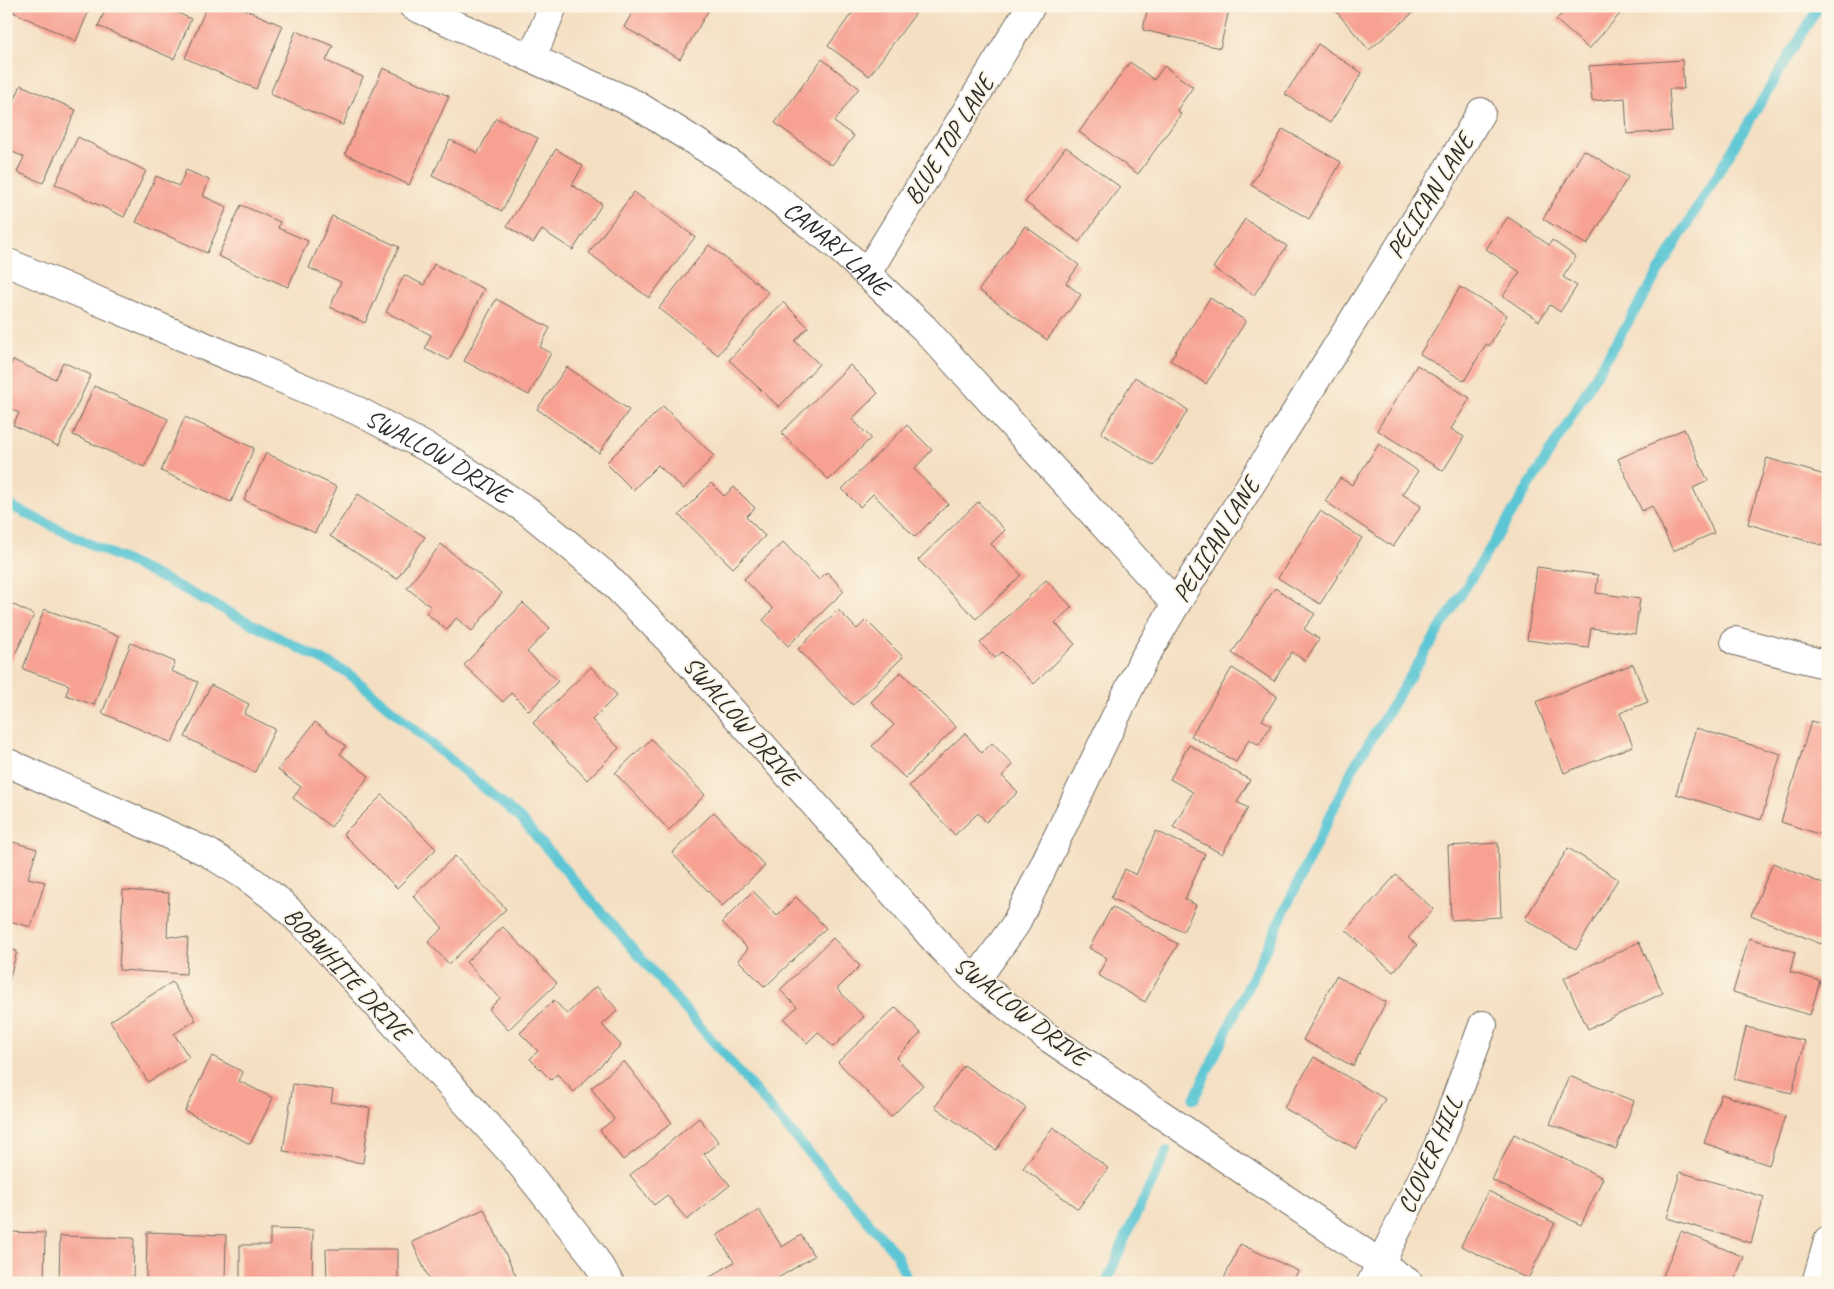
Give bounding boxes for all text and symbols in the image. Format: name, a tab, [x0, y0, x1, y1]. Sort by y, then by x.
street label: BLUE TOP LANE	[897, 67, 1003, 211]
street label: PELICAN LANE	[1379, 125, 1483, 264]
street label: CANARY LANE	[777, 194, 898, 305]
street label: SWALLOW DRIVE	[360, 402, 518, 512]
street label: PELICAN LANE	[1165, 469, 1269, 608]
street label: SWALLOW DRIVE	[676, 649, 808, 795]
street label: BOBWHITE DRIVE	[277, 900, 420, 1050]
street label: SWALLOW DRIVE	[947, 949, 1097, 1075]
street label: CLOVER HILL	[1390, 1090, 1470, 1218]

